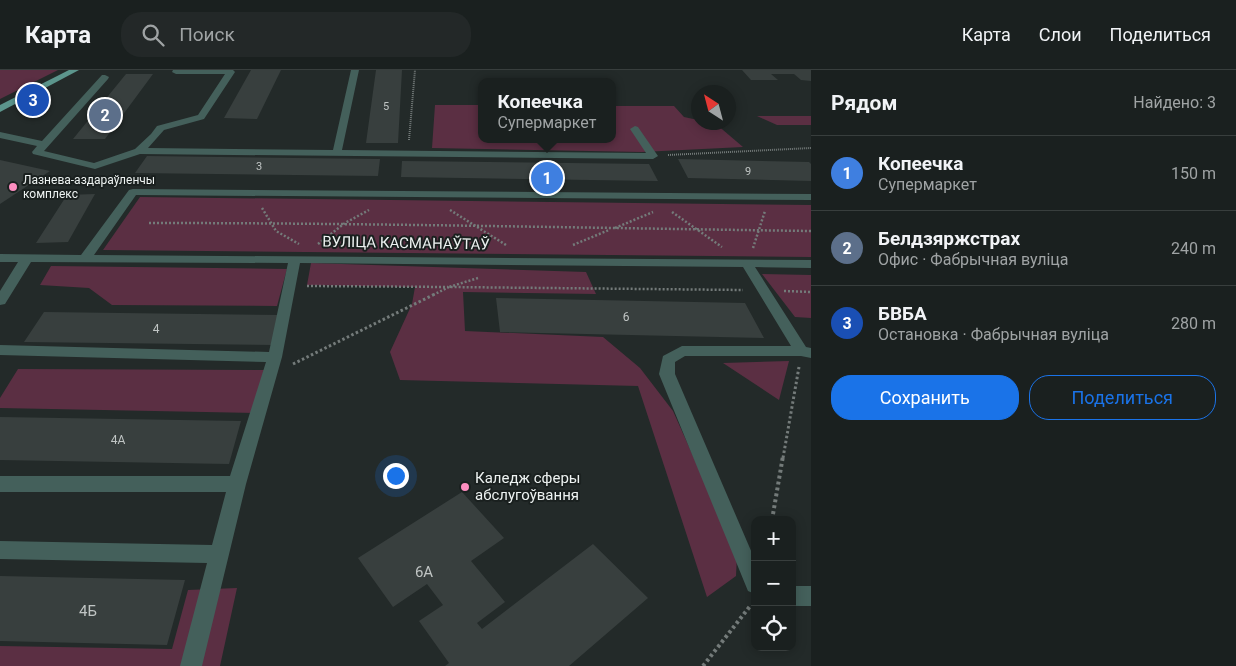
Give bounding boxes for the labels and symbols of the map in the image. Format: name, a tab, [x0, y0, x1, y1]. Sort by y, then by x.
pin: 3	[17, 81, 49, 119]
north arrow	[691, 85, 736, 130]
pin: 2	[89, 96, 121, 134]
house number: 5	[383, 100, 389, 113]
pin: 1	[531, 159, 563, 197]
house number: 3	[256, 160, 262, 173]
house number: 9	[745, 165, 751, 178]
place label: Лазнева-аздараўленчы комплекс	[23, 173, 155, 201]
marker: Лазнева-аздараўленчы комплекс	[7, 181, 19, 193]
street label: ВУЛІЦА КАСМАНАЎТАЎ	[322, 233, 490, 253]
house number: 6	[623, 310, 630, 324]
house number: 4	[153, 322, 160, 336]
house number: 4А	[111, 433, 125, 447]
your location	[383, 463, 409, 489]
place label: Каледж сферы абслугоўвання	[475, 469, 580, 504]
marker: Каледж сферы абслугоўвання	[459, 481, 471, 493]
house number: 6А	[415, 563, 433, 581]
house number: 4Б	[79, 602, 97, 620]

